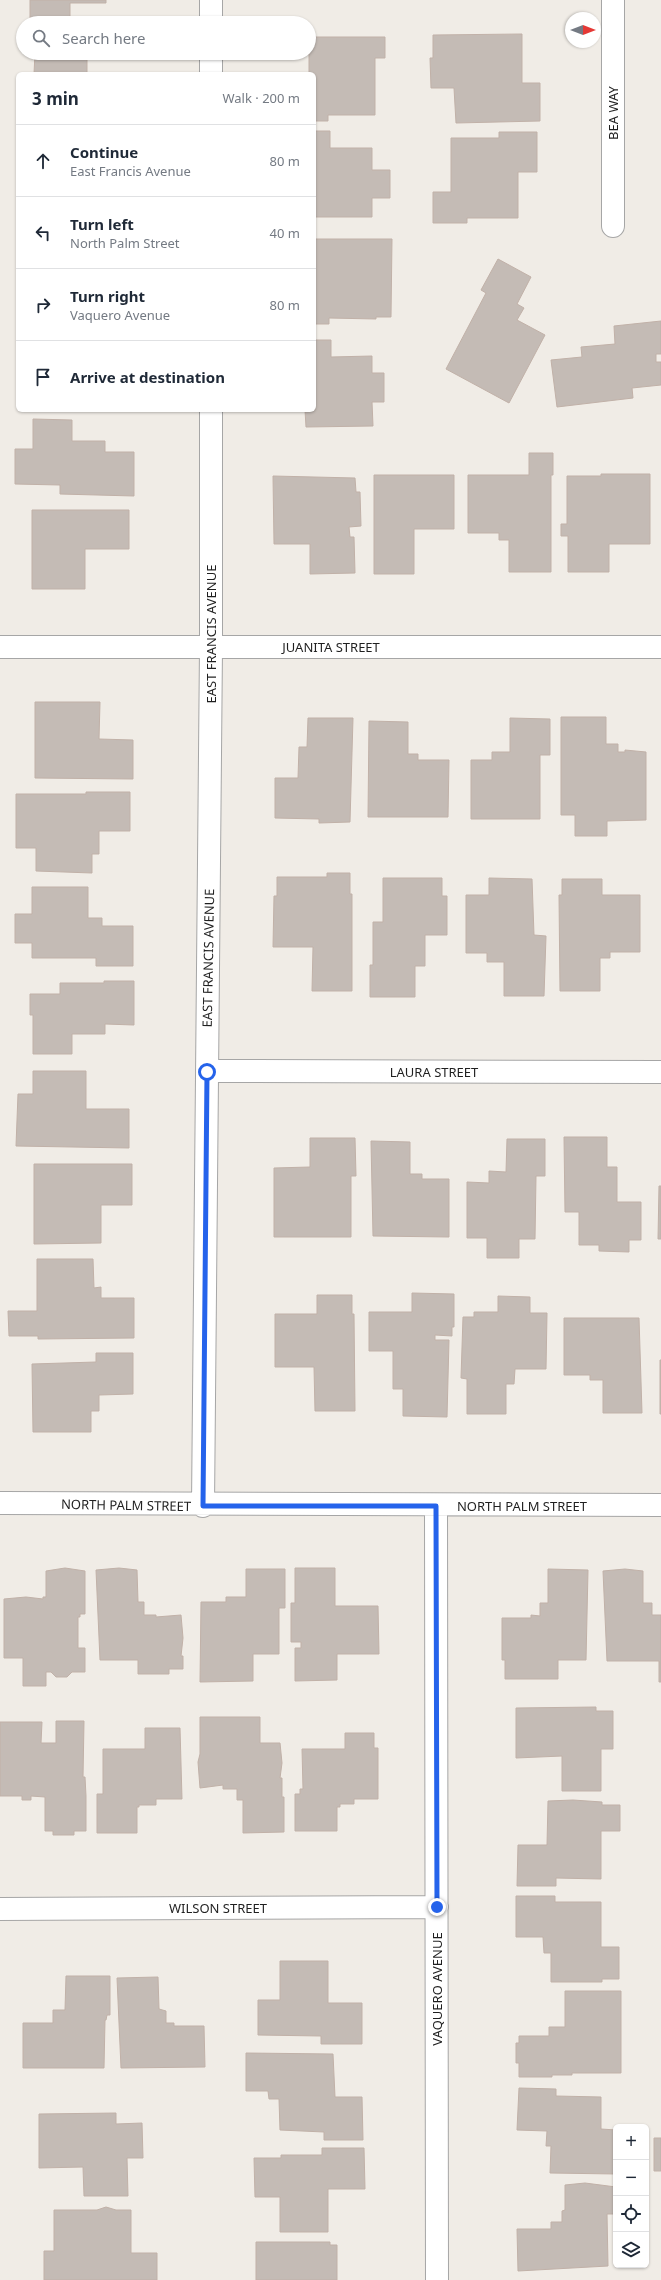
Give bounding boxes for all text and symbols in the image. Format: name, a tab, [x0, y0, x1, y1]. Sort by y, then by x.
north arrow	[565, 12, 601, 48]
search box	[16, 16, 316, 60]
icon: search	[30, 27, 52, 49]
text: Search here	[62, 28, 145, 48]
street label: BEA WAY	[604, 85, 622, 140]
text: 3 min	[32, 87, 79, 110]
text: Walk · 200 m	[222, 89, 300, 107]
text: Continue	[70, 142, 138, 162]
icon: ahead	[32, 150, 54, 172]
text: 80 m	[270, 152, 300, 170]
text: East Francis Avenue	[70, 162, 191, 180]
text: Turn left	[70, 214, 134, 234]
icon: left	[32, 222, 54, 244]
text: 40 m	[270, 224, 300, 242]
text: North Palm Street	[70, 234, 180, 252]
text: Turn right	[70, 286, 145, 306]
icon: right	[32, 294, 54, 316]
text: 80 m	[270, 296, 300, 314]
text: Vaquero Avenue	[70, 306, 170, 324]
icon: arrive	[32, 366, 54, 388]
text: Arrive at destination	[70, 367, 225, 387]
street label: EAST FRANCIS AVENUE	[202, 565, 220, 703]
street label: JUANITA STREET	[280, 638, 381, 656]
street label: EAST FRANCIS AVENUE	[198, 888, 218, 1028]
route start	[198, 1063, 216, 1081]
street label: LAURA STREET	[390, 1063, 479, 1081]
street label: NORTH PALM STREET	[61, 1495, 192, 1515]
street label: NORTH PALM STREET	[457, 1497, 588, 1515]
route end	[428, 1898, 446, 1916]
street label: WILSON STREET	[169, 1899, 268, 1917]
street label: VAQUERO AVENUE	[428, 1932, 446, 2046]
map controls	[613, 2124, 649, 2268]
button: +	[613, 2124, 649, 2160]
button: −	[613, 2160, 649, 2196]
button: locate	[613, 2196, 649, 2232]
button: layers	[613, 2232, 649, 2268]

